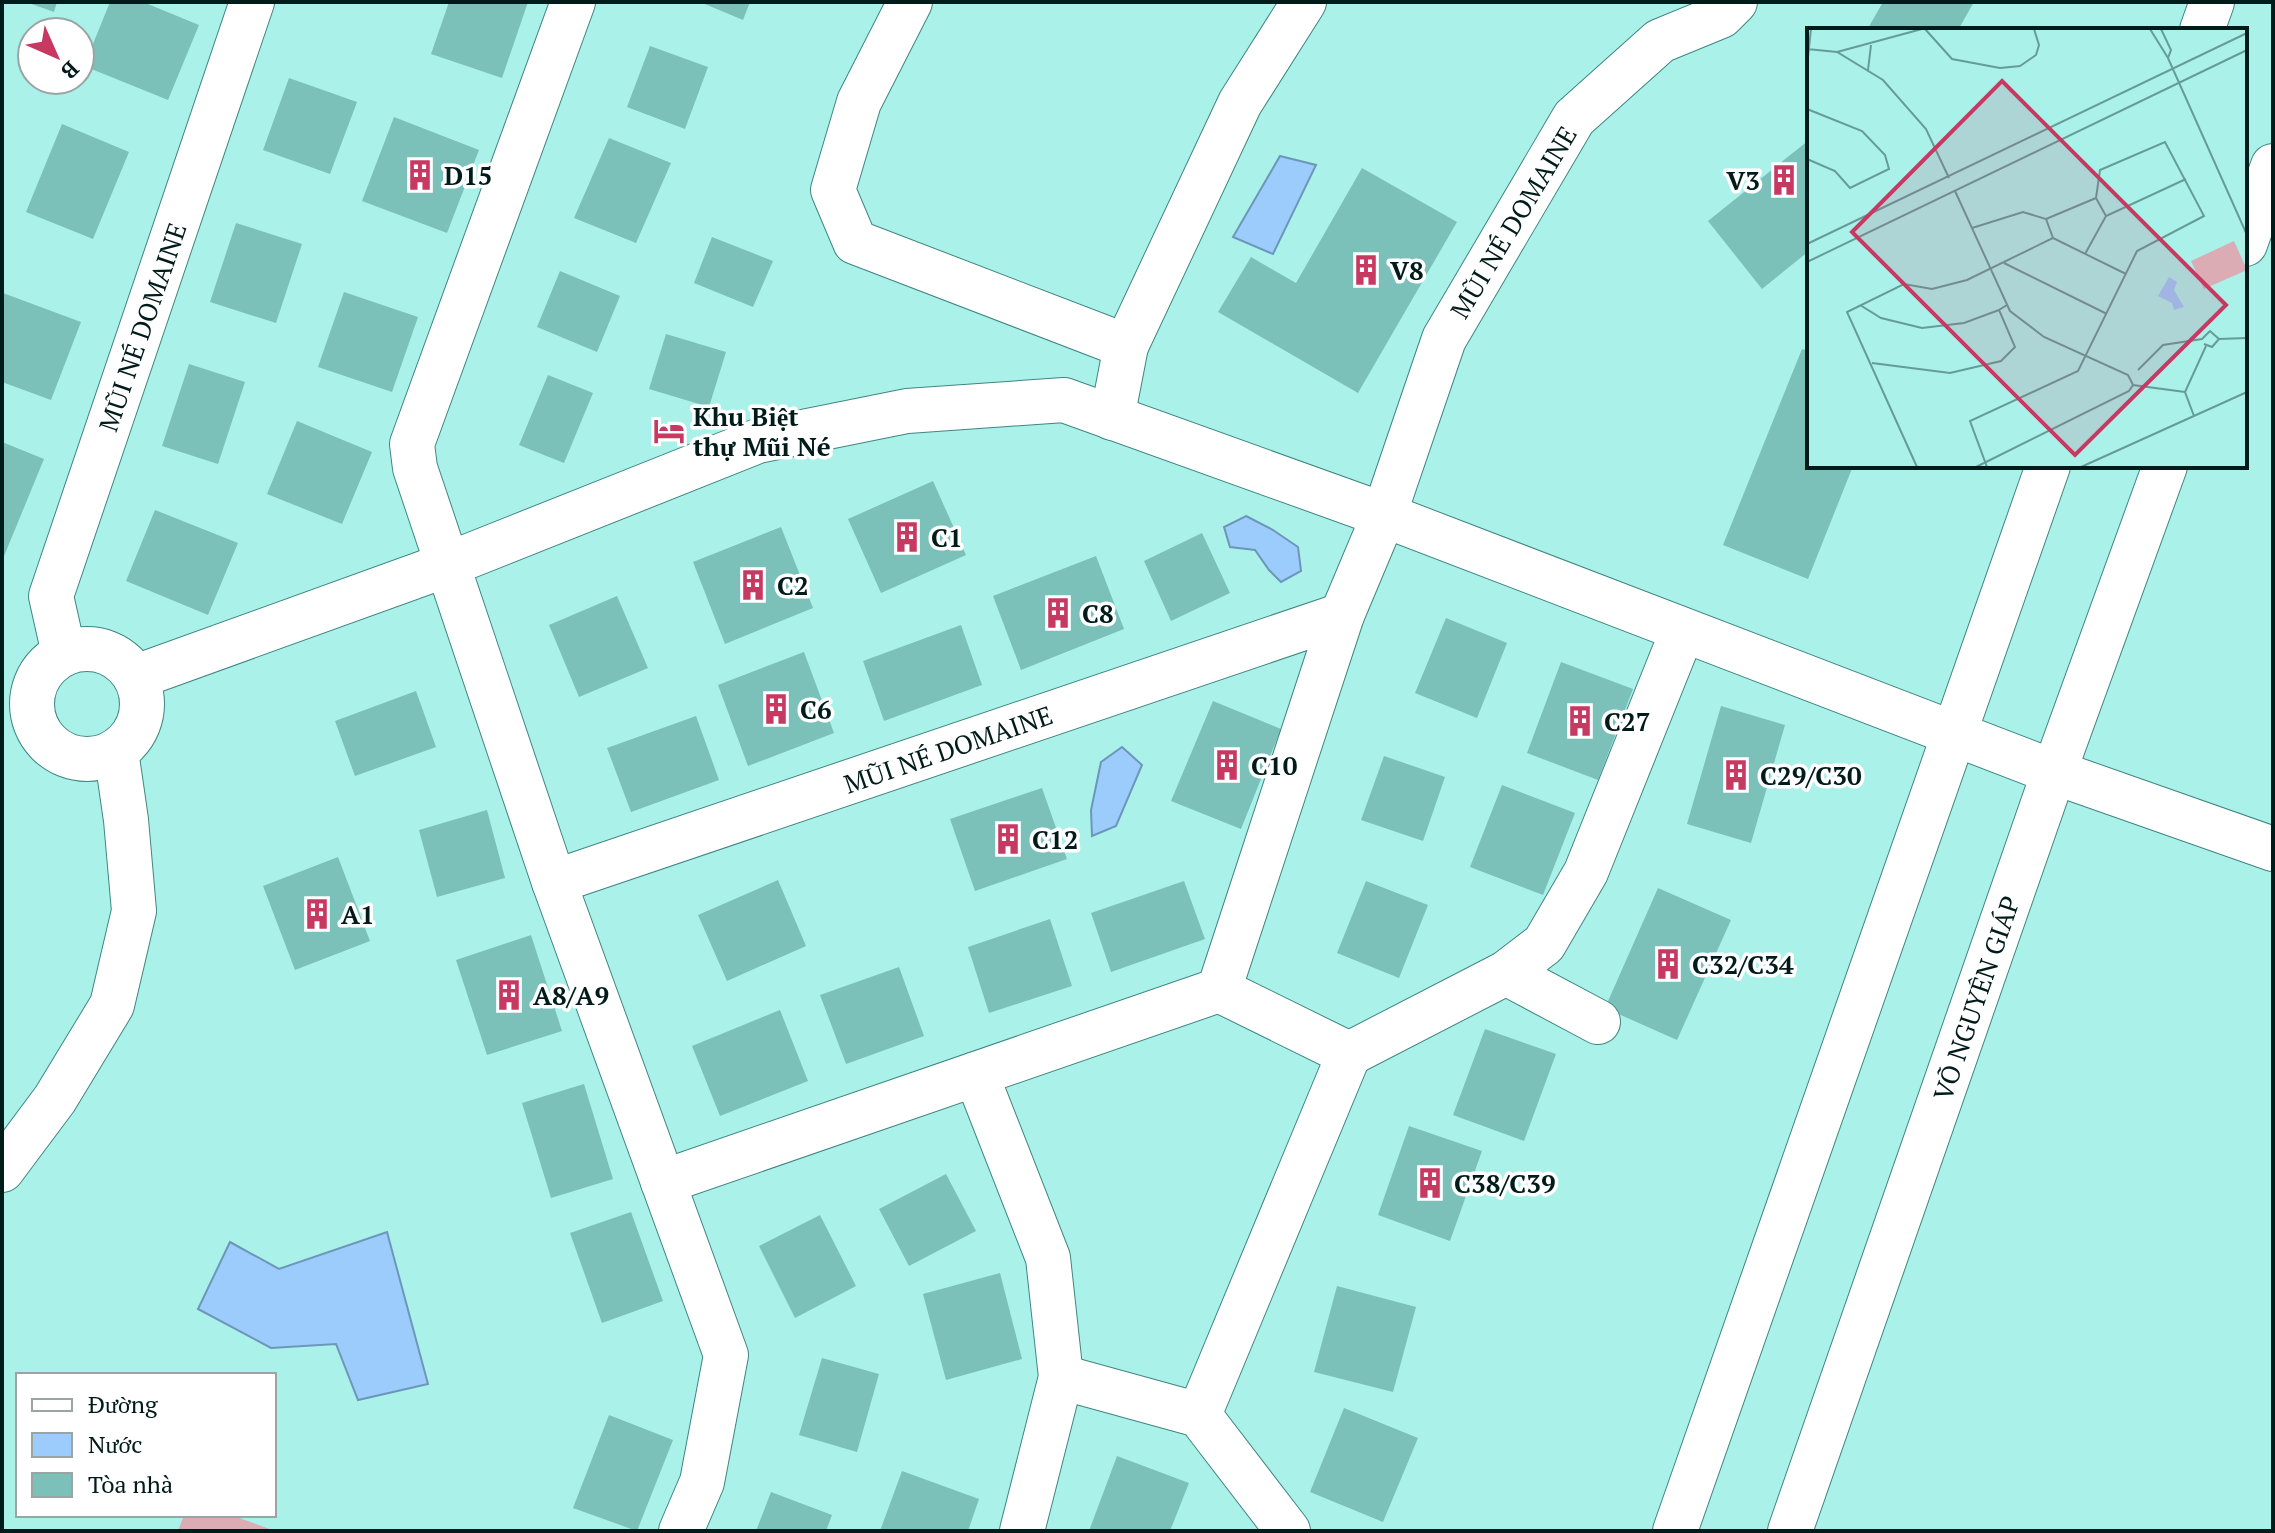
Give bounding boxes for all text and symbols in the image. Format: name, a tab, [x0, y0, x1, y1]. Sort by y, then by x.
north arrow	[16, 16, 96, 96]
inset map	[1807, 28, 2247, 468]
text: B	[55, 55, 86, 86]
street label: MŨI NÉ DOMAINE	[1442, 120, 1584, 324]
building icon: D15	[403, 158, 437, 192]
place label: D15	[444, 158, 493, 192]
place label: V3	[1726, 163, 1760, 197]
building icon: V3	[1767, 163, 1801, 197]
street label: MŨI NÉ DOMAINE	[90, 218, 194, 436]
building icon: V8	[1349, 253, 1383, 287]
place label: V8	[1390, 253, 1424, 287]
place label: Khu Biệt thự Mũi Né	[693, 399, 831, 463]
hotel icon: Khu Biệt thự Mũi Né	[652, 414, 686, 448]
building icon: C1	[890, 520, 924, 554]
place label: C1	[931, 520, 963, 554]
building icon: C2	[736, 568, 770, 602]
place label: C2	[777, 568, 809, 602]
building icon: C8	[1041, 596, 1075, 630]
place label: C8	[1082, 596, 1114, 630]
building icon: C6	[759, 692, 793, 726]
place label: C6	[800, 692, 832, 726]
street label: MŨI NÉ DOMAINE	[839, 697, 1057, 801]
building icon: C27	[1563, 704, 1597, 738]
place label: C27	[1604, 704, 1650, 738]
building icon: C10	[1210, 748, 1244, 782]
place label: C10	[1251, 748, 1298, 782]
building icon: C29/C30	[1719, 758, 1753, 792]
place label: C29/C30	[1760, 758, 1862, 792]
building icon: C12	[991, 822, 1025, 856]
place label: C12	[1032, 822, 1078, 856]
street label: VÕ NGUYÊN GIÁP	[1925, 891, 2027, 1105]
building icon: A1	[300, 897, 334, 931]
place label: A1	[341, 897, 375, 931]
building icon: C32/C34	[1651, 947, 1685, 981]
place label: C32/C34	[1692, 947, 1794, 981]
building icon: A8/A9	[492, 978, 526, 1012]
place label: A8/A9	[533, 978, 609, 1012]
building icon: C38/C39	[1413, 1166, 1447, 1200]
place label: C38/C39	[1454, 1166, 1556, 1200]
legend	[16, 1373, 276, 1517]
text: Đường	[88, 1388, 158, 1420]
text: Nước	[88, 1428, 142, 1460]
text: Tòa nhà	[88, 1468, 173, 1500]

